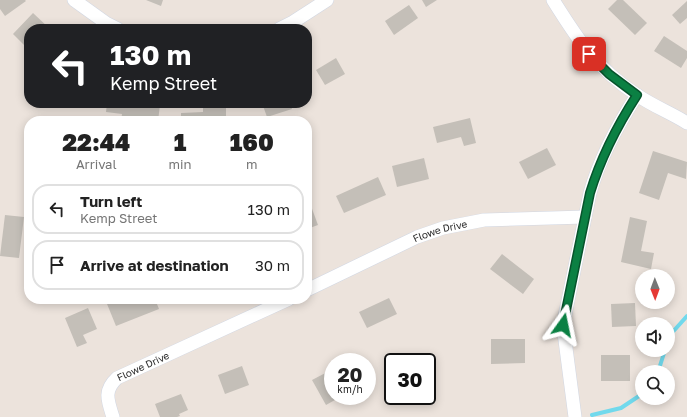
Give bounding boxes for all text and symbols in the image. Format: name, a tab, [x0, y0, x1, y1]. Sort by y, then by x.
pin	[572, 37, 606, 71]
text: 130 m	[110, 38, 191, 71]
icon: left	[44, 40, 96, 92]
icon: arrive	[578, 43, 600, 65]
text: Kemp Street	[110, 72, 217, 94]
text: 22:44	[62, 127, 130, 156]
text: 1	[174, 127, 186, 156]
text: 160	[230, 127, 274, 156]
text: Arrival	[76, 156, 117, 172]
text: min	[169, 156, 192, 172]
text: m	[246, 156, 257, 172]
text: Turn left	[80, 192, 142, 210]
icon: left	[46, 198, 68, 220]
text: 130 m	[248, 200, 290, 218]
text: Kemp Street	[80, 210, 157, 226]
street label: Flowe Drive	[411, 217, 468, 244]
icon: arrive	[46, 254, 68, 276]
text: Arrive at destination	[80, 256, 229, 274]
text: 30 m	[255, 256, 290, 274]
north arrow	[635, 269, 675, 309]
map controls	[635, 269, 675, 405]
position arrow	[542, 304, 584, 346]
button: sound	[635, 317, 675, 357]
street label: Flowe Drive	[115, 349, 171, 383]
speed limit sign: 30	[384, 353, 436, 405]
text: 20	[337, 362, 363, 386]
button: search	[635, 365, 675, 405]
text: km/h	[337, 383, 363, 395]

